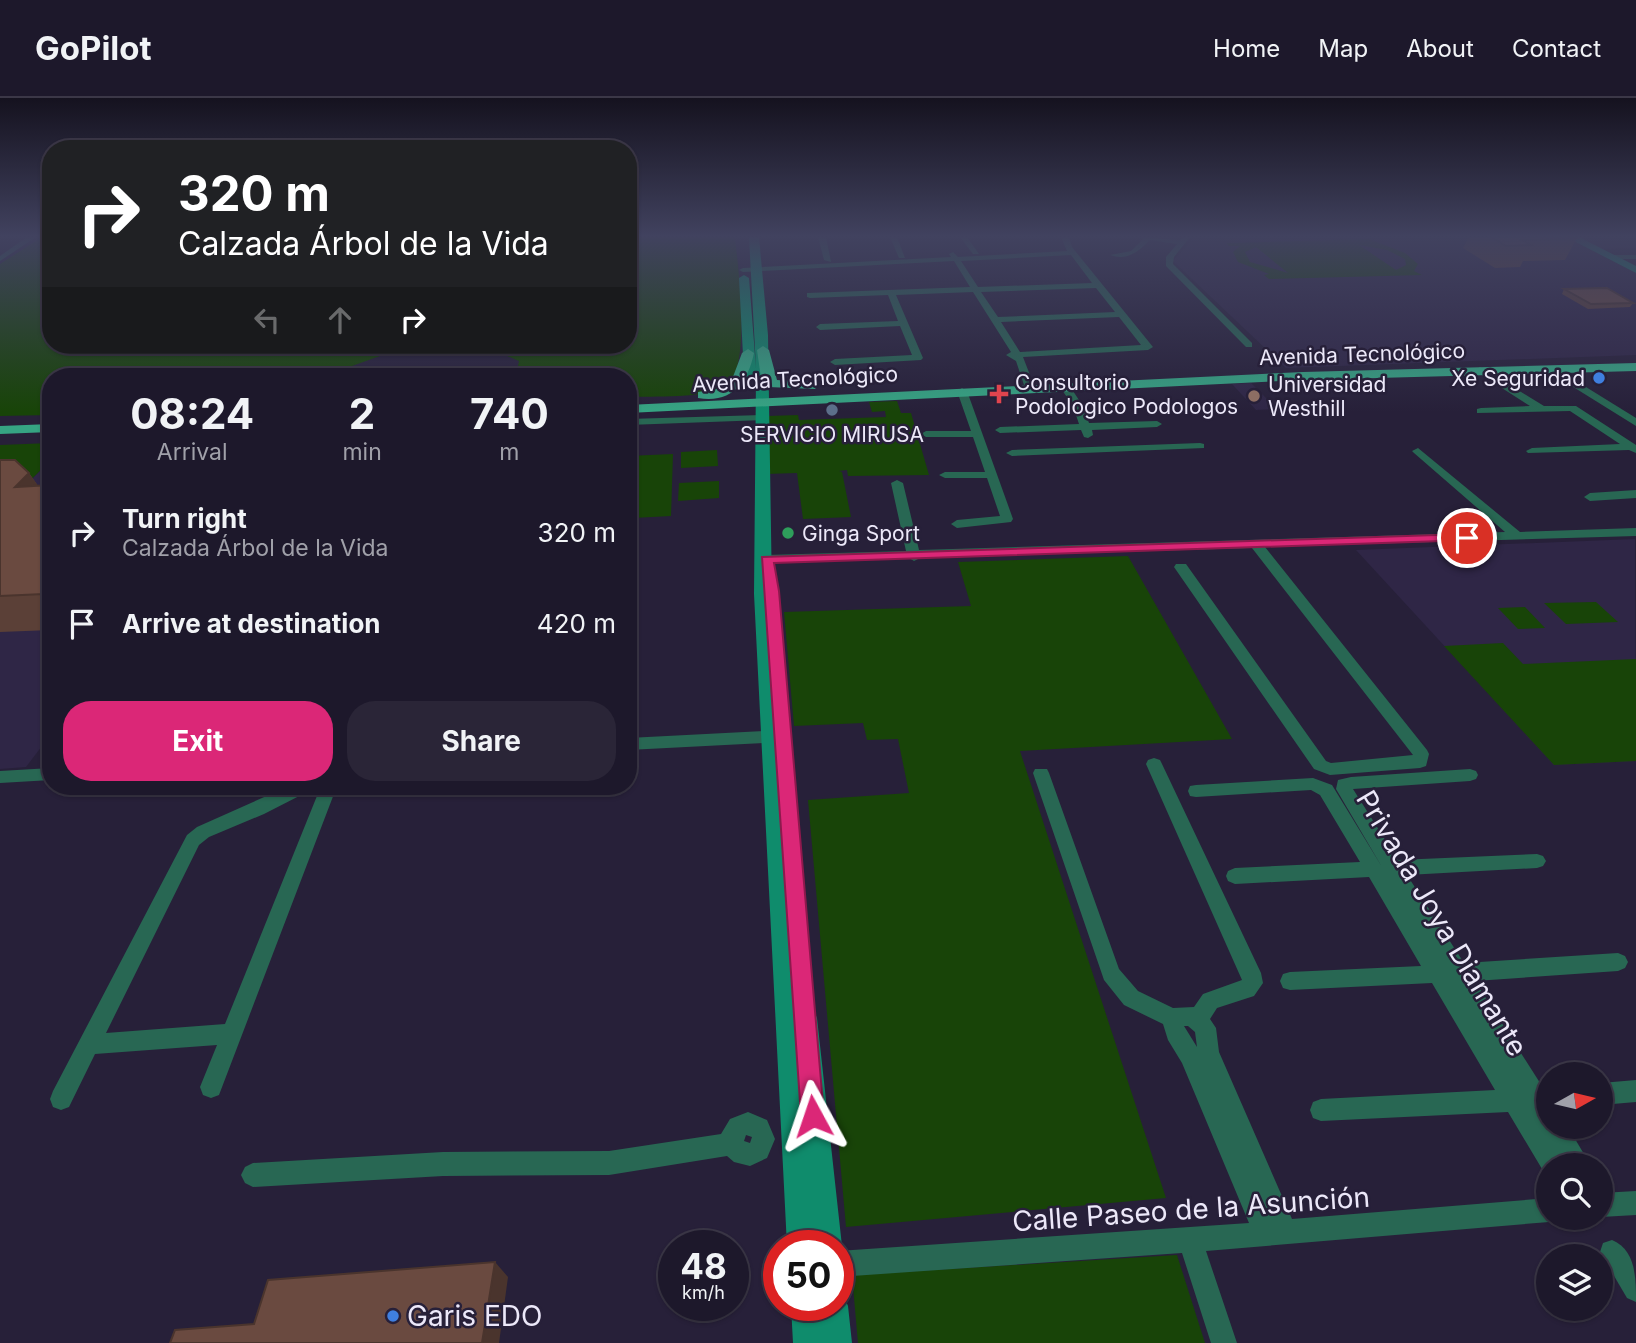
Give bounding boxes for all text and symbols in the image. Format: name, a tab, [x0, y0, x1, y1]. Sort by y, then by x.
text: GoPilot	[35, 28, 152, 68]
text: Home	[1213, 34, 1280, 63]
text: Map	[1318, 34, 1368, 63]
text: About	[1406, 34, 1474, 63]
text: Contact	[1512, 34, 1601, 63]
text: 320 m	[178, 164, 330, 223]
icon: right	[63, 168, 154, 259]
text: Calzada Árbol de la Vida	[178, 224, 549, 263]
icon: left	[248, 301, 286, 339]
icon: ahead	[321, 301, 359, 339]
icon: right	[394, 301, 432, 339]
street label: Avenida Tecnológico	[1259, 338, 1465, 370]
street label: Avenida Tecnológico	[691, 361, 899, 397]
place label: Xe Seguridad	[1451, 366, 1585, 391]
place label: Consultorio Podologico Podologos	[1015, 370, 1238, 419]
marker: Xe Seguridad	[1591, 370, 1607, 386]
place label: Universidad Westhill	[1268, 372, 1386, 421]
marker: Consultorio Podologico Podologos	[989, 384, 1009, 404]
text: 08:24	[130, 388, 254, 439]
text: 2	[349, 388, 375, 439]
text: 740	[470, 388, 549, 439]
marker: Universidad Westhill	[1246, 388, 1262, 404]
marker: SERVICIO MIRUSA	[824, 402, 840, 418]
place label: SERVICIO MIRUSA	[740, 422, 924, 447]
text: Arrival	[157, 438, 228, 466]
text: min	[342, 438, 382, 466]
text: m	[499, 438, 519, 466]
text: Turn right	[122, 503, 247, 534]
pin	[1437, 508, 1497, 568]
icon: right	[63, 514, 101, 552]
text: 320 m	[538, 517, 616, 548]
icon: arrive	[1448, 519, 1486, 557]
place label: Ginga Sport	[802, 521, 920, 546]
marker: Ginga Sport	[780, 525, 796, 541]
text: Calzada Árbol de la Vida	[122, 534, 389, 562]
icon: arrive	[63, 605, 101, 643]
text: Arrive at destination	[122, 608, 381, 639]
text: 420 m	[537, 608, 616, 639]
button: Exit	[63, 701, 333, 781]
button: Share	[347, 701, 616, 781]
street label: Privada Joya Diamante	[1349, 784, 1535, 1062]
north arrow	[1536, 1062, 1614, 1139]
map controls	[1536, 1062, 1613, 1321]
position arrow	[776, 1079, 850, 1153]
button: search	[1536, 1153, 1613, 1230]
street label: Calle Paseo de la Asunción	[1011, 1180, 1371, 1238]
speed limit sign: 50	[763, 1230, 854, 1321]
button: layers	[1536, 1244, 1613, 1321]
text: 48	[680, 1245, 727, 1287]
text: km/h	[682, 1282, 725, 1303]
place label: Garis EDO	[407, 1299, 542, 1333]
marker: Garis EDO	[385, 1308, 401, 1324]

